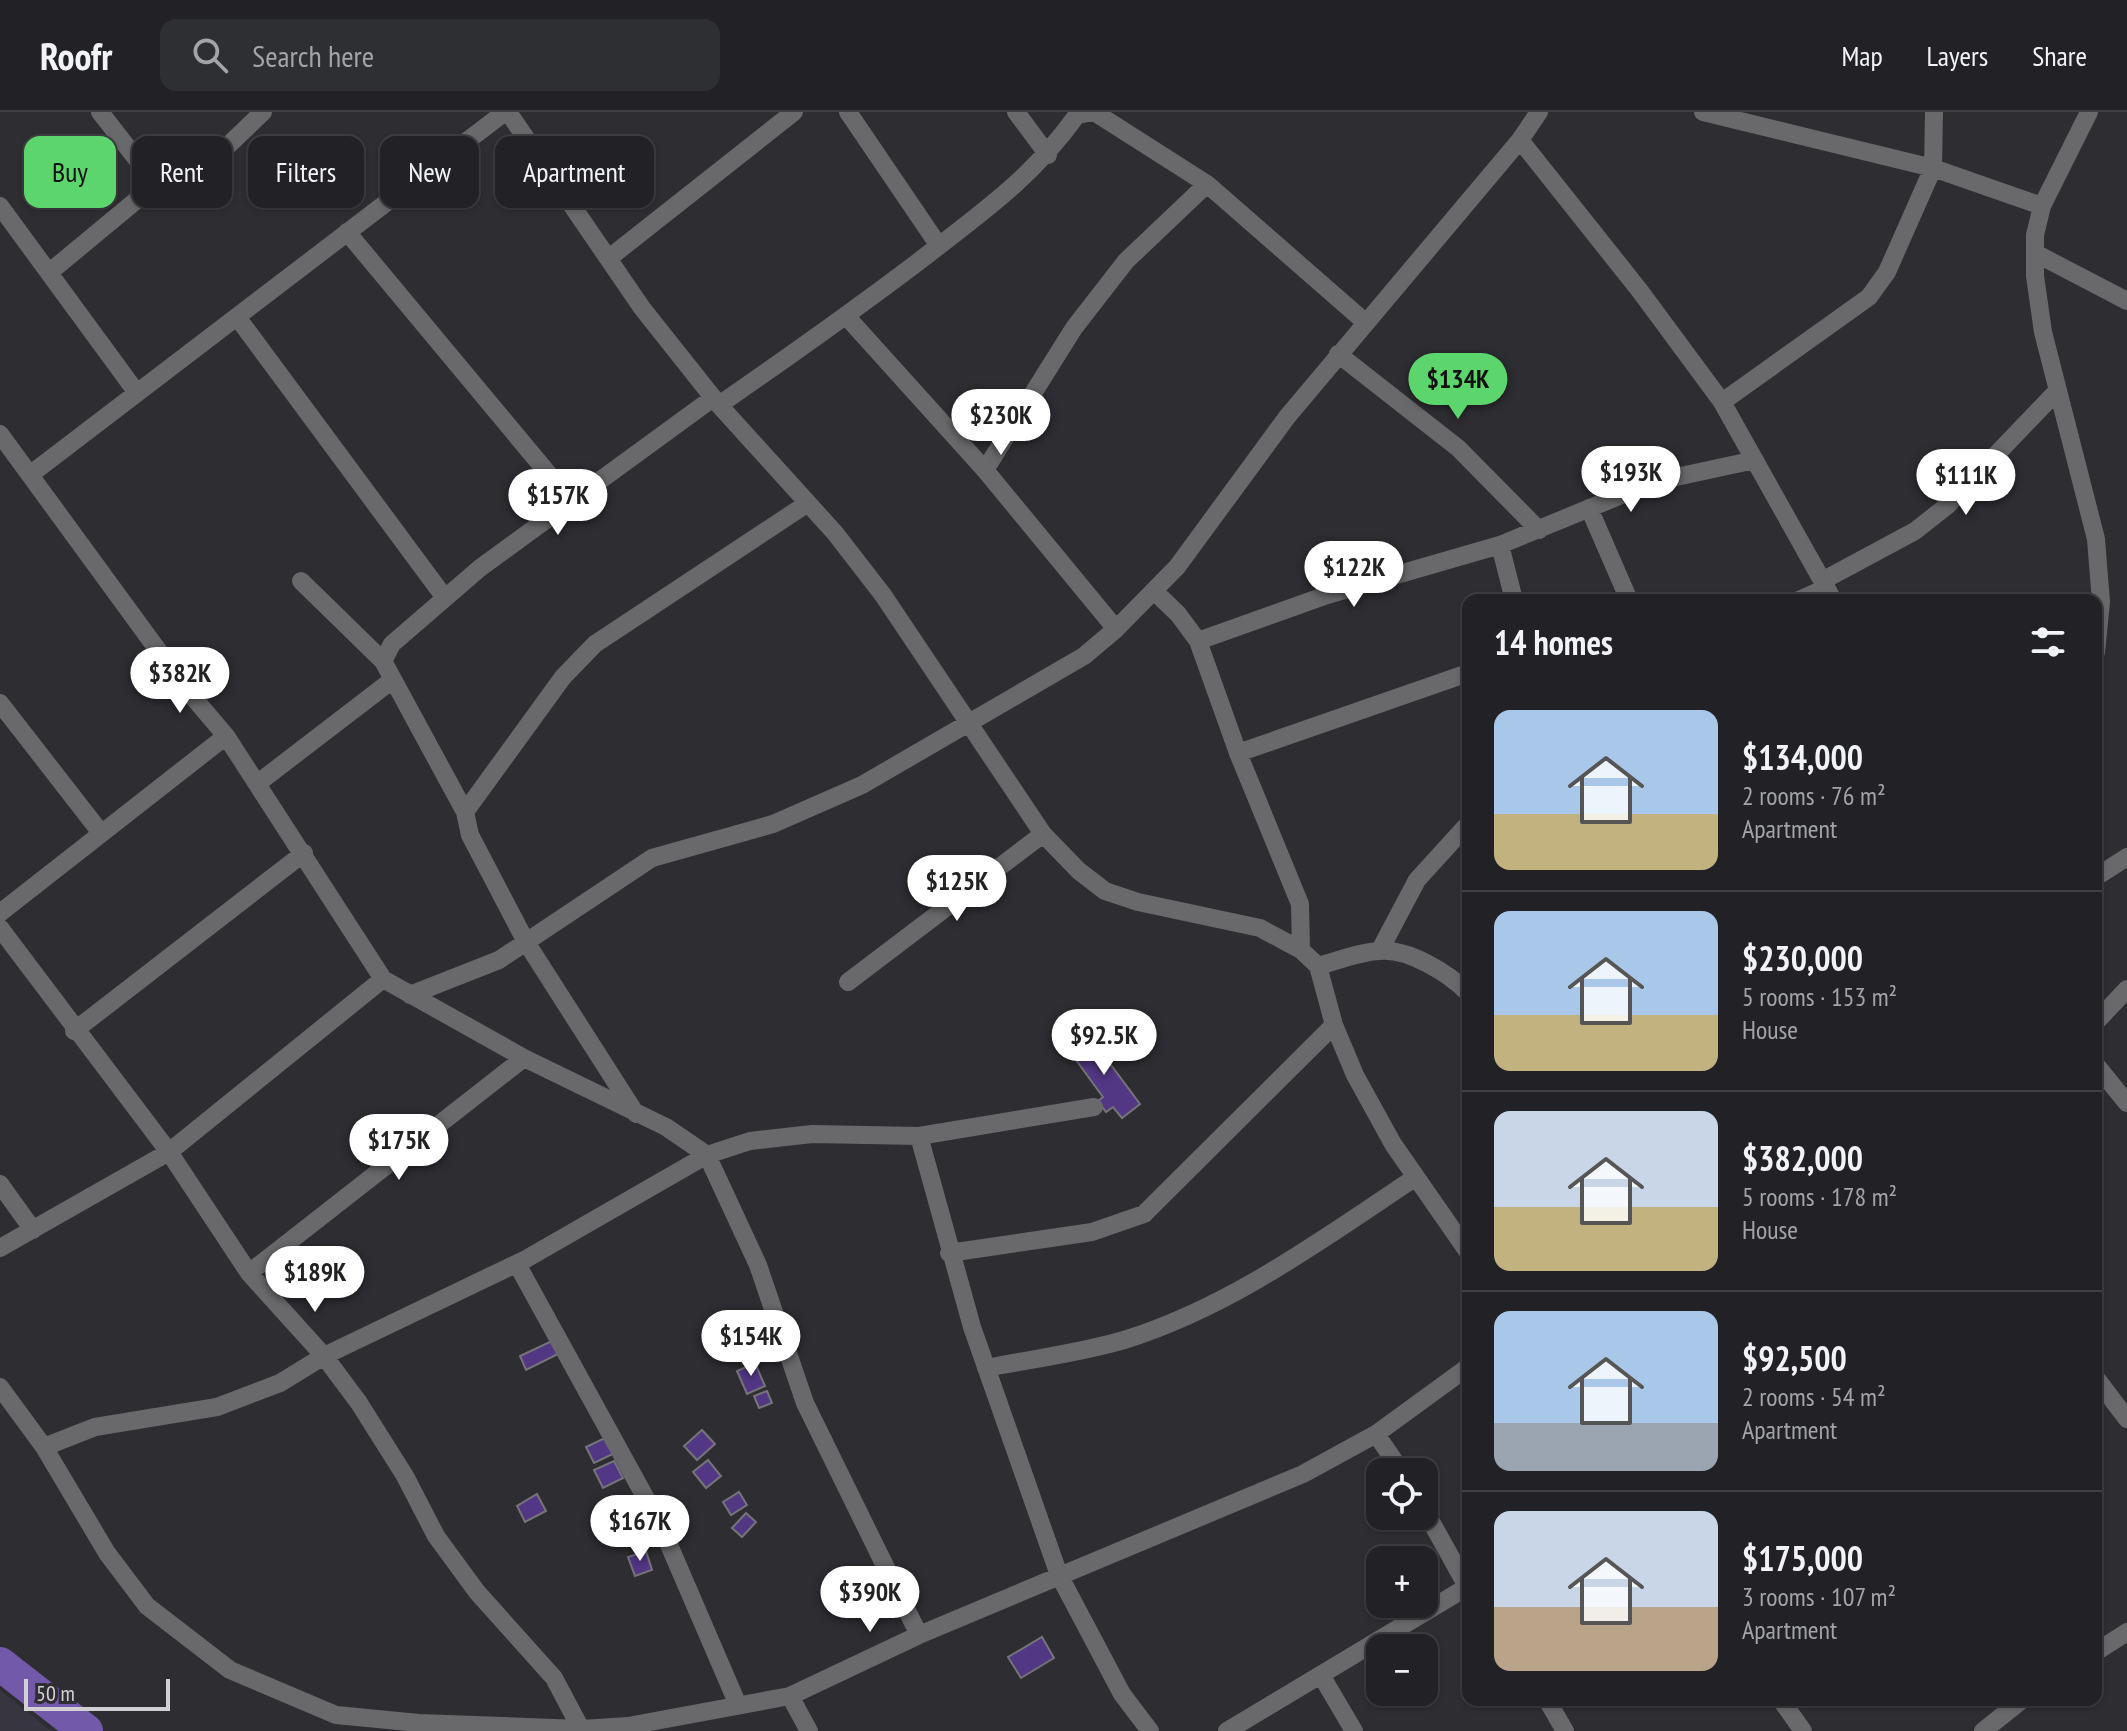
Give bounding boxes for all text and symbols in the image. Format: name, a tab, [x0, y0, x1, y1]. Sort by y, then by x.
search box	[160, 19, 720, 91]
text: Roofr	[40, 31, 112, 80]
icon: search	[188, 33, 232, 77]
text: Search here	[252, 36, 374, 75]
text: Map	[1841, 37, 1883, 74]
text: Layers	[1927, 37, 1988, 74]
text: Share	[2032, 37, 2087, 74]
chip: Buy	[24, 136, 116, 208]
chip: Rent	[132, 136, 232, 208]
chip: Filters	[248, 136, 364, 208]
chip: New	[380, 136, 479, 208]
chip: Apartment	[495, 136, 654, 208]
pin: $134K	[1402, 353, 1514, 421]
text: $134K	[1426, 362, 1490, 395]
pin: $230K	[945, 389, 1057, 457]
text: $230K	[969, 398, 1033, 431]
pin: $193K	[1575, 446, 1687, 514]
pin: $111K	[1910, 449, 2022, 517]
text: $193K	[1599, 455, 1663, 488]
text: $111K	[1934, 458, 1998, 491]
pin: $157K	[502, 469, 614, 537]
text: $157K	[526, 478, 590, 511]
pin: $122K	[1298, 541, 1410, 609]
text: $122K	[1322, 550, 1386, 583]
text: 14 homes	[1494, 620, 1613, 664]
icon: filters	[2026, 620, 2070, 664]
pin: $382K	[124, 647, 236, 715]
text: $382K	[148, 656, 212, 689]
text: $134,000	[1742, 735, 1863, 779]
icon: home	[1558, 742, 1654, 838]
text: 2 rooms · 76 m²	[1742, 779, 1886, 812]
text: Apartment	[1742, 812, 1837, 845]
pin: $125K	[901, 855, 1013, 923]
text: $125K	[925, 864, 989, 897]
text: $230,000	[1742, 936, 1863, 980]
icon: home	[1558, 943, 1654, 1039]
text: 5 rooms · 153 m²	[1742, 980, 1897, 1013]
pin: $92.5K	[1039, 1009, 1169, 1077]
text: House	[1742, 1013, 1798, 1046]
text: $92.5K	[1070, 1018, 1138, 1051]
pin: $175K	[343, 1114, 455, 1182]
text: $175K	[367, 1123, 431, 1156]
text: $382,000	[1742, 1136, 1863, 1180]
icon: home	[1558, 1143, 1654, 1239]
text: 5 rooms · 178 m²	[1742, 1180, 1897, 1213]
text: House	[1742, 1213, 1798, 1246]
pin: $189K	[259, 1246, 371, 1314]
text: $189K	[283, 1255, 347, 1288]
pin: $154K	[695, 1310, 807, 1378]
text: $154K	[719, 1319, 783, 1352]
text: $92,500	[1742, 1336, 1847, 1380]
icon: home	[1558, 1343, 1654, 1439]
text: 2 rooms · 54 m²	[1742, 1380, 1886, 1413]
text: Apartment	[1742, 1413, 1837, 1446]
map controls	[1366, 1458, 1438, 1706]
button: locate	[1366, 1458, 1438, 1530]
pin: $167K	[584, 1495, 696, 1563]
text: $167K	[608, 1504, 672, 1537]
text: $175,000	[1742, 1536, 1863, 1580]
icon: home	[1558, 1543, 1654, 1639]
button: +	[1366, 1546, 1438, 1618]
pin: $390K	[814, 1566, 926, 1634]
text: $390K	[838, 1575, 902, 1608]
text: 3 rooms · 107 m²	[1742, 1580, 1896, 1613]
text: Apartment	[1742, 1613, 1837, 1646]
button: −	[1366, 1634, 1438, 1706]
scale bar	[24, 1675, 170, 1711]
text: 50 m	[36, 1679, 75, 1707]

